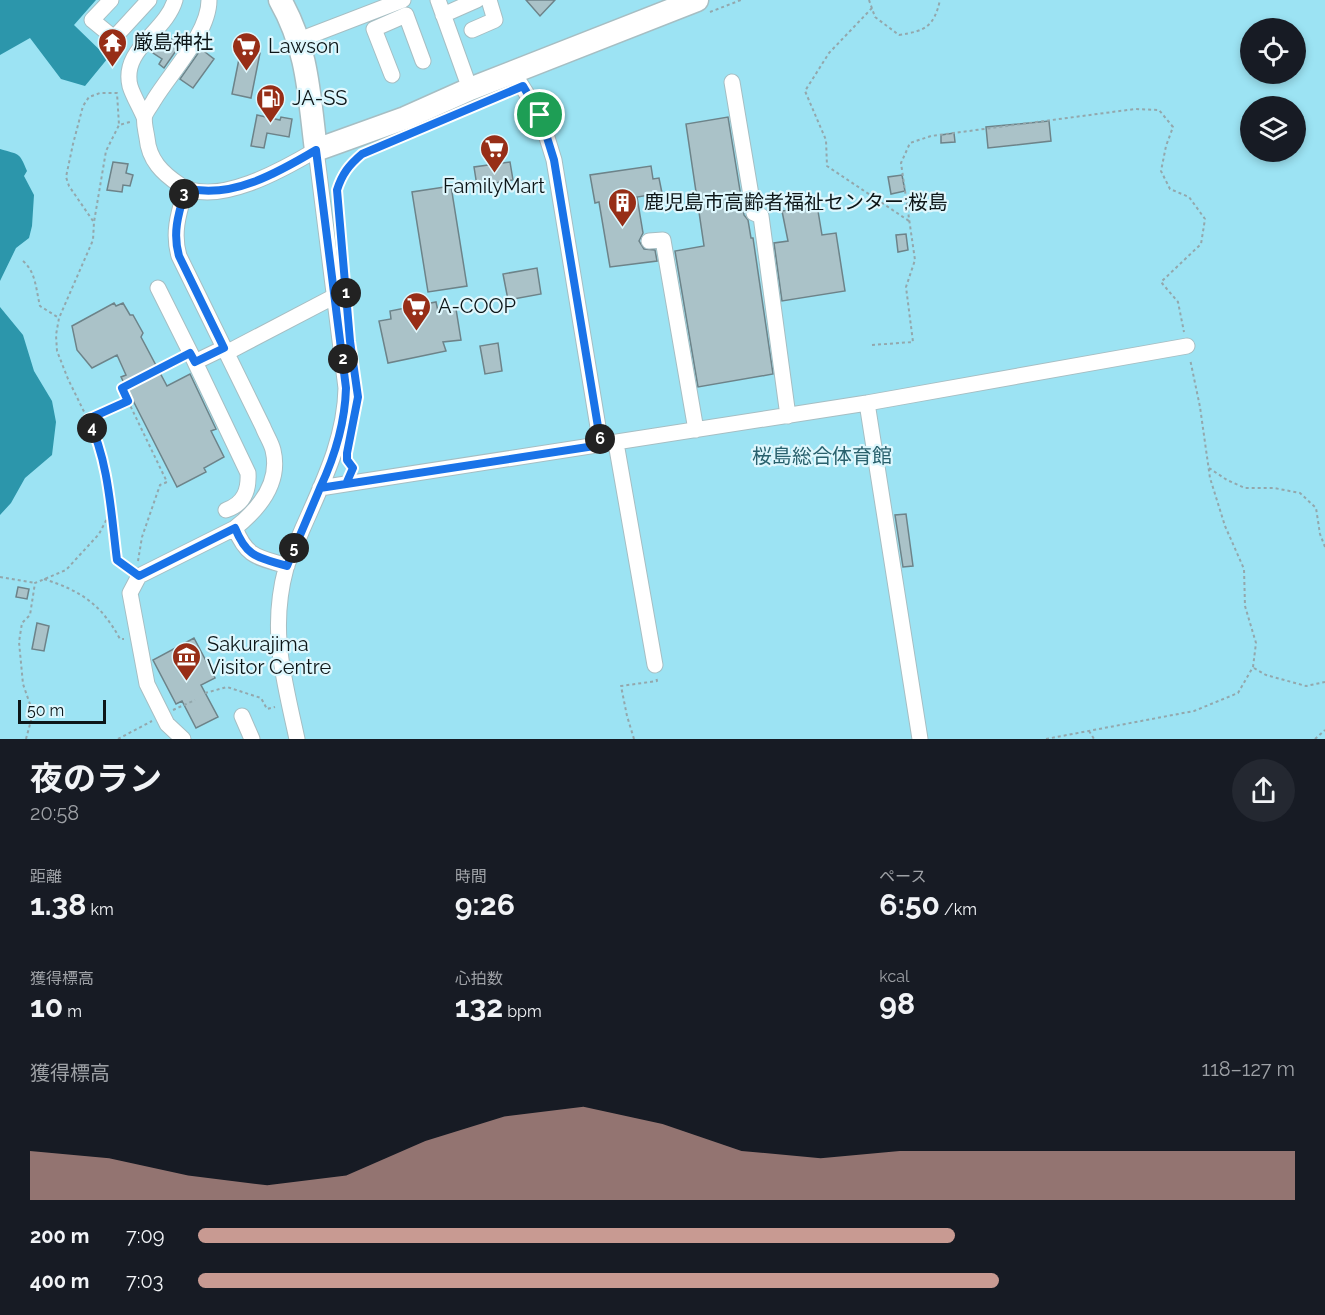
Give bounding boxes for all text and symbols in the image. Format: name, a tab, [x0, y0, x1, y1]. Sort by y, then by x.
map controls	[1240, 18, 1306, 162]
button: locate	[1240, 18, 1306, 84]
temple icon: 厳島神社	[96, 26, 128, 68]
place label: 厳島神社	[133, 30, 213, 54]
supermarket icon: Lawson	[231, 30, 263, 72]
place label: Lawson	[268, 34, 339, 58]
fuel station icon: JA-SS	[255, 82, 287, 124]
place label: JA-SS	[292, 86, 347, 110]
pin	[514, 89, 565, 140]
button: layers	[1240, 96, 1306, 162]
icon: arrive	[523, 98, 556, 131]
supermarket icon: FamilyMart	[478, 132, 510, 174]
place label: FamilyMart	[443, 174, 545, 198]
pin: 3	[169, 179, 199, 209]
text: 3	[180, 184, 188, 203]
building icon: 鹿児島市高齢者福祉センター;桜島	[607, 186, 639, 228]
place label: 鹿児島市高齢者福祉センター;桜島	[644, 190, 948, 214]
pin: 1	[331, 278, 361, 308]
text: 1	[342, 283, 350, 302]
supermarket icon: A-COOP	[401, 290, 433, 332]
place label: A-COOP	[438, 294, 516, 318]
pin: 2	[328, 344, 358, 374]
text: 2	[338, 349, 348, 368]
pin: 4	[77, 413, 107, 443]
text: 4	[87, 418, 97, 437]
pin: 6	[585, 424, 615, 454]
text: 6	[595, 429, 605, 448]
park label: 桜島総合体育館	[752, 444, 892, 468]
pin: 5	[279, 533, 309, 563]
text: 5	[290, 538, 298, 557]
place label: Sakurajima Visitor Centre	[207, 632, 331, 679]
museum icon: Sakurajima Visitor Centre	[170, 640, 202, 682]
scale bar	[18, 697, 106, 724]
text: 50 m	[27, 701, 64, 720]
text: 夜のラン	[30, 759, 162, 798]
button: share	[1232, 759, 1295, 822]
text: 20:58	[30, 801, 79, 825]
text: 距離	[30, 867, 62, 886]
text: 時間	[455, 867, 487, 886]
text: ペース	[879, 867, 927, 886]
text: 1.38	[30, 887, 86, 922]
text: 9:26	[455, 887, 515, 922]
text: 6:50	[879, 887, 940, 922]
text: km	[86, 900, 114, 919]
text: /km	[940, 900, 977, 919]
text: kcal	[879, 967, 909, 986]
text: 獲得標高	[30, 969, 94, 988]
text: 心拍数	[455, 969, 503, 988]
text: 98	[879, 986, 915, 1021]
text: 10	[30, 989, 63, 1024]
text: 132	[455, 989, 503, 1024]
text: m	[63, 1002, 82, 1021]
text: bpm	[503, 1002, 542, 1021]
text: 118–127 m	[1202, 1057, 1295, 1081]
text: 獲得標高	[30, 1061, 110, 1085]
text: 200 m	[30, 1224, 89, 1248]
text: 7:09	[126, 1224, 164, 1248]
text: 400 m	[30, 1269, 89, 1293]
text: 7:03	[126, 1269, 163, 1293]

